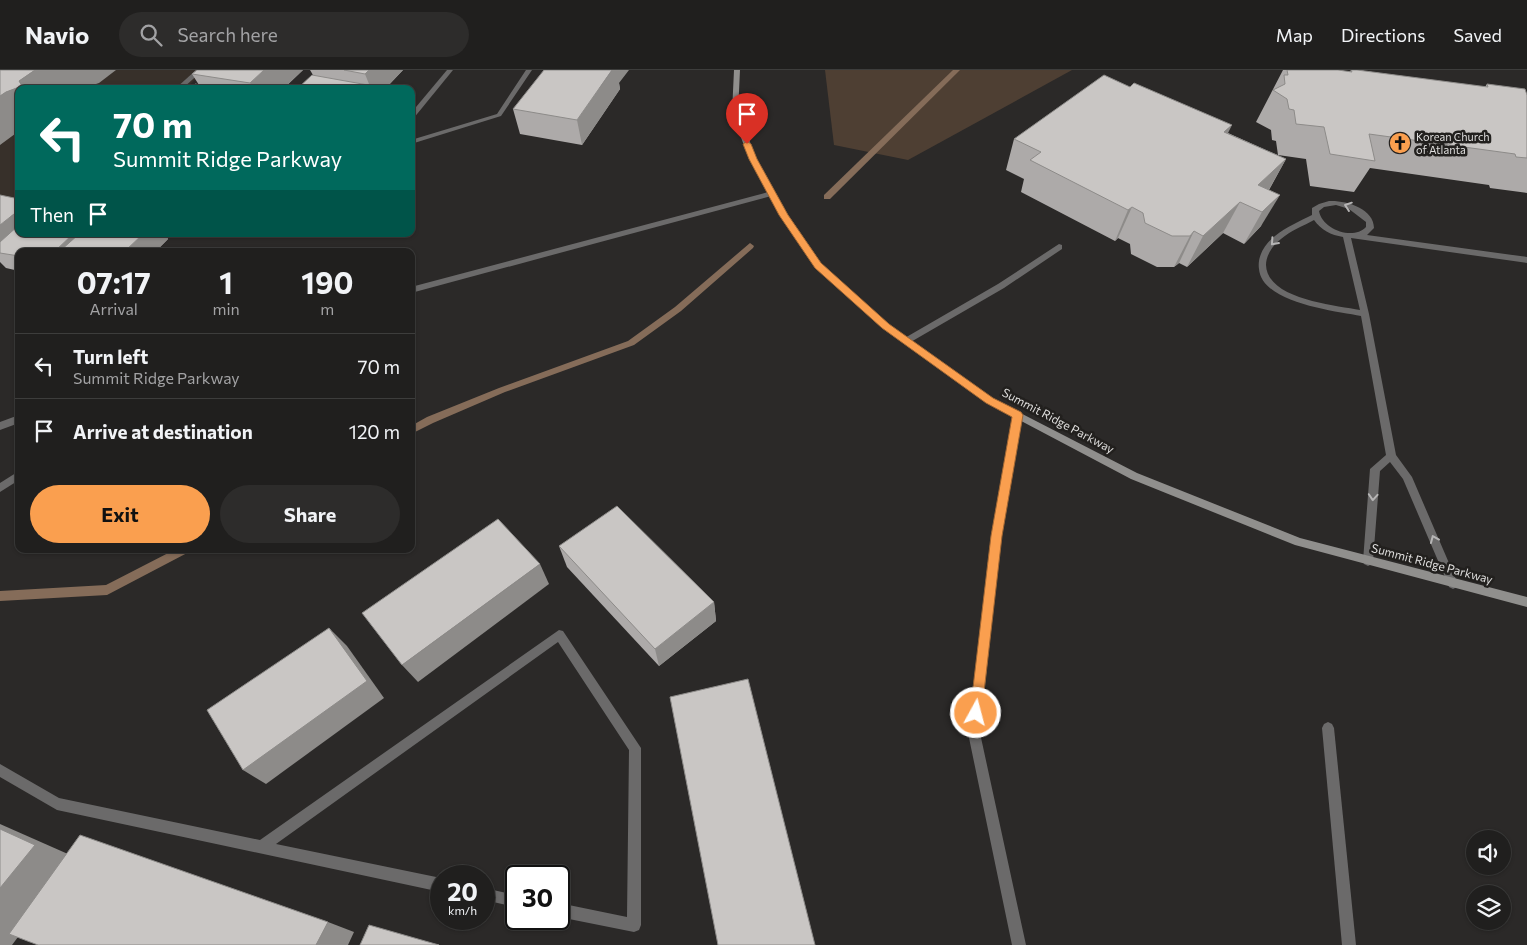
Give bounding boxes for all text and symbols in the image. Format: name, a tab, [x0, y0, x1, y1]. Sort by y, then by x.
search box	[119, 12, 469, 57]
text: Navio	[25, 20, 89, 49]
icon: search	[137, 21, 165, 49]
text: Search here	[177, 23, 278, 46]
text: Map	[1276, 24, 1313, 46]
text: Directions	[1341, 24, 1425, 46]
text: Saved	[1453, 24, 1502, 46]
pin	[726, 93, 768, 144]
icon: arrive	[733, 100, 761, 128]
text: 70 m	[113, 102, 193, 145]
icon: left	[30, 105, 95, 170]
place label: Korean Church of Atlanta	[1416, 130, 1490, 156]
church icon: Korean Church of Atlanta	[1388, 131, 1412, 155]
text: Summit Ridge Parkway	[113, 145, 342, 172]
icon: arrive	[84, 200, 112, 228]
one-way arrow	[1344, 202, 1352, 212]
text: Then	[30, 203, 74, 226]
one-way arrow	[1271, 237, 1280, 246]
text: 07:17	[77, 263, 151, 300]
text: 1	[219, 263, 233, 300]
text: 190	[301, 263, 353, 300]
text: Arrival	[90, 299, 138, 318]
text: min	[212, 299, 240, 318]
text: m	[320, 299, 334, 318]
text: Turn left	[73, 345, 148, 368]
icon: left	[30, 352, 58, 380]
text: 70 m	[357, 355, 400, 378]
text: Summit Ridge Parkway	[73, 368, 240, 387]
street label: Summit Ridge Parkway	[1000, 385, 1117, 456]
icon: arrive	[30, 417, 58, 445]
text: Arrive at destination	[73, 420, 253, 443]
text: 120 m	[349, 420, 400, 443]
button: Exit	[30, 485, 210, 543]
button: Share	[220, 485, 400, 543]
one-way arrow	[1367, 493, 1378, 501]
one-way arrow	[1429, 535, 1440, 544]
street label: Summit Ridge Parkway	[1370, 540, 1494, 586]
position arrow	[949, 686, 1001, 738]
map controls	[1466, 830, 1511, 930]
button: sound	[1466, 830, 1511, 875]
speed limit sign: 30	[505, 865, 570, 930]
text: 20	[447, 876, 478, 906]
button: layers	[1466, 885, 1511, 930]
text: km/h	[448, 903, 477, 917]

